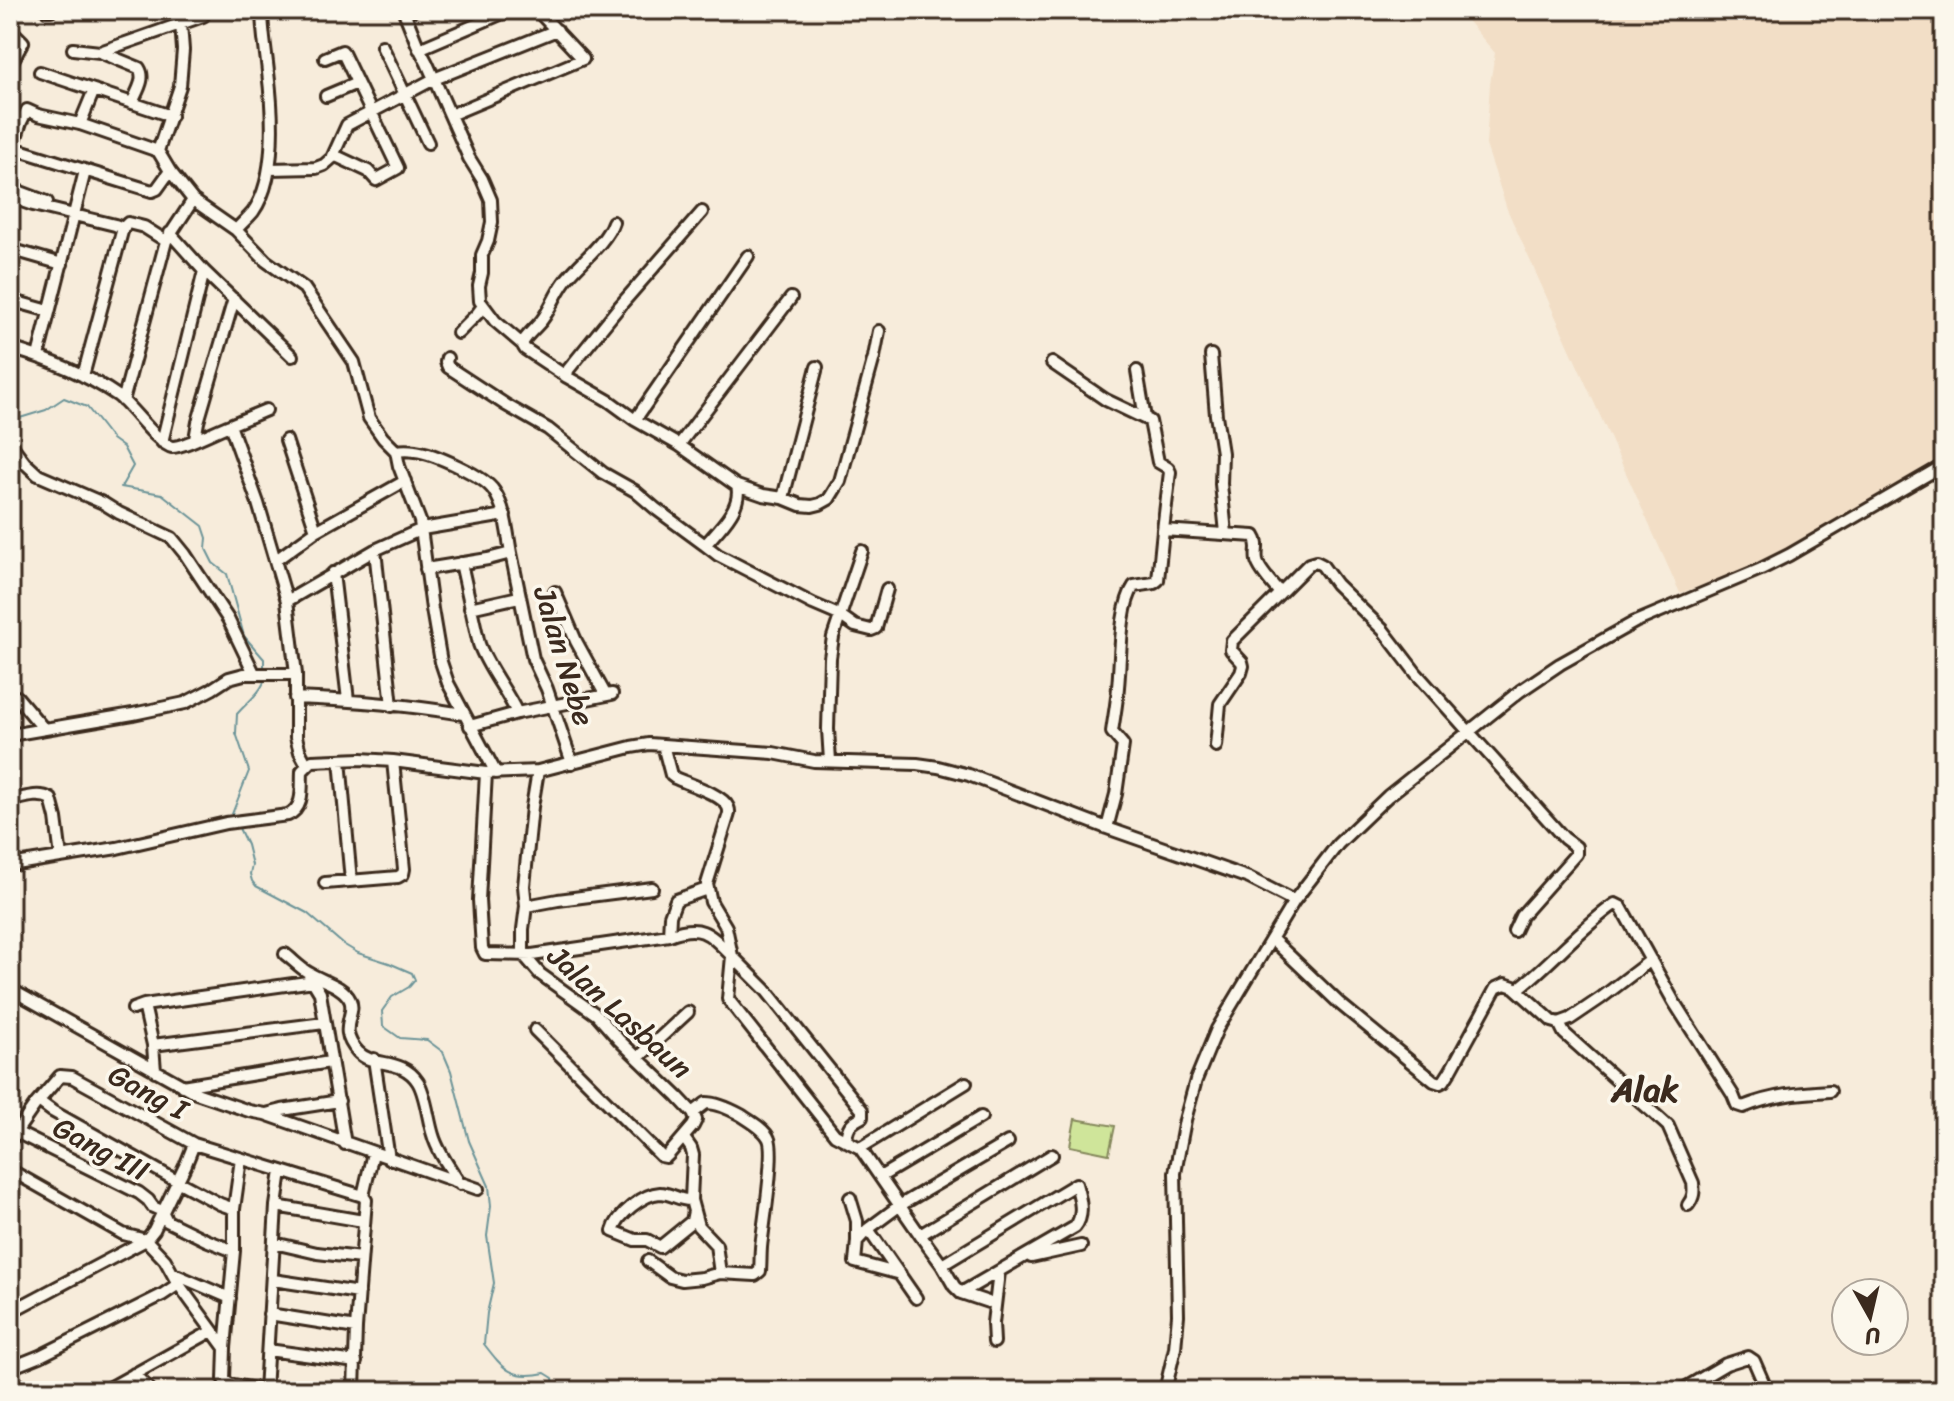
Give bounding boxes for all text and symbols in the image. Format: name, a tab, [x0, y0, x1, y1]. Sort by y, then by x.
street label: Jalan Nebe	[517, 578, 611, 733]
street label: Jalan Lasbaun	[534, 930, 706, 1093]
street label: Gang I	[98, 1048, 200, 1137]
district label: Alak	[1609, 1060, 1679, 1120]
street label: Gang III	[43, 1101, 159, 1197]
north arrow	[1830, 1277, 1910, 1357]
text: U	[1861, 1316, 1883, 1357]

